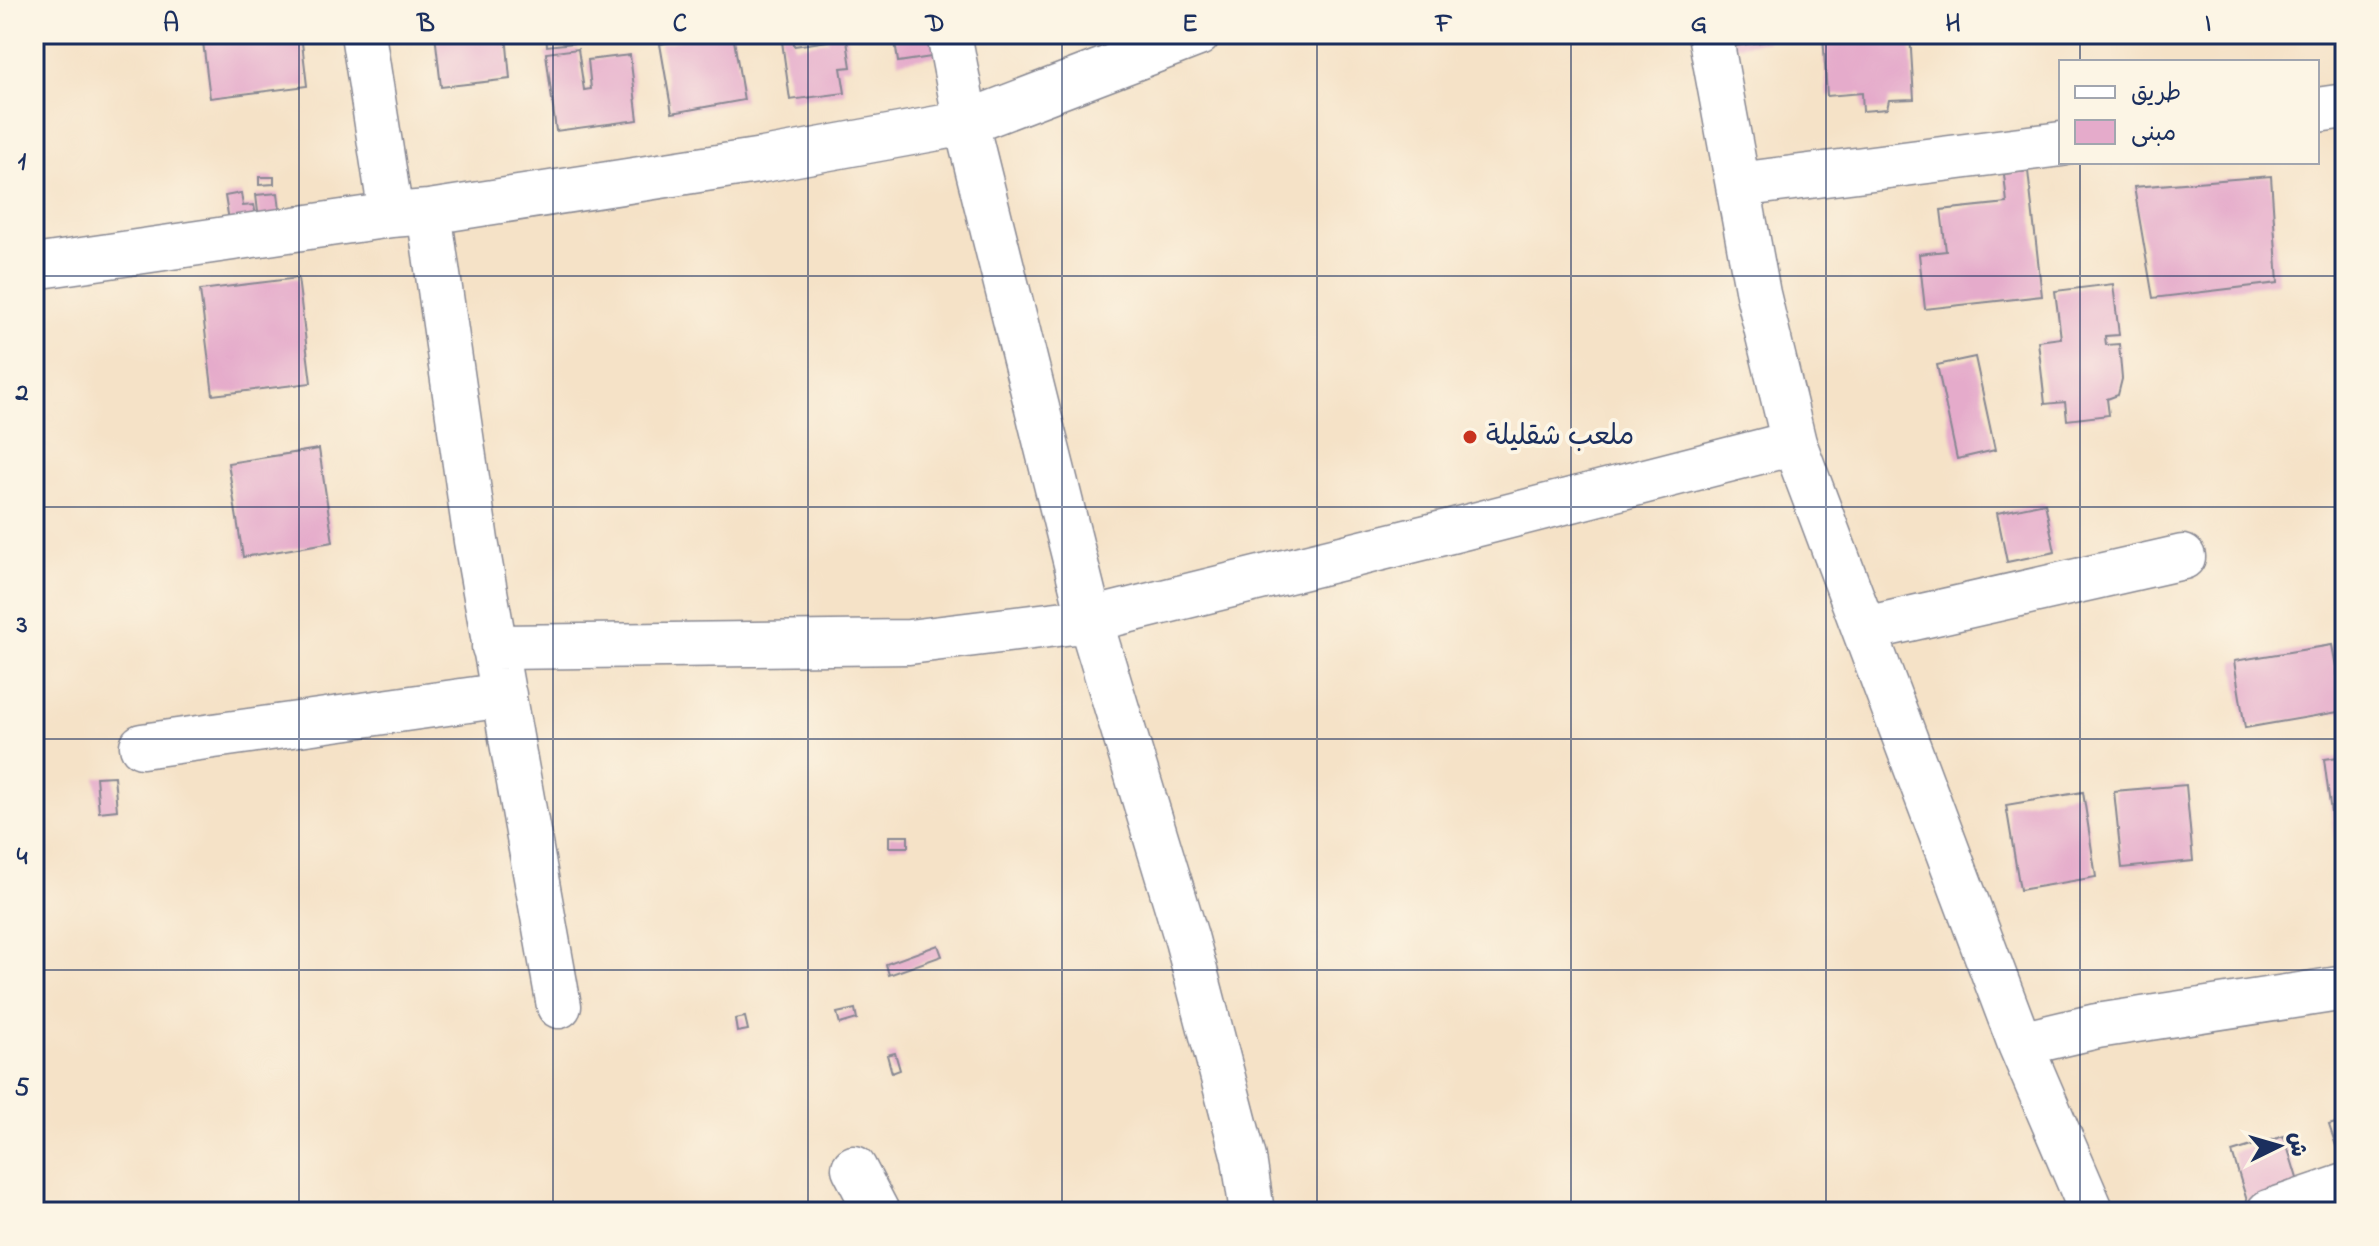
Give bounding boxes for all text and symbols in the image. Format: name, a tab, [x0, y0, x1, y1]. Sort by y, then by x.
text: A	[163, 6, 179, 44]
text: B	[416, 6, 435, 44]
text: C	[673, 6, 687, 44]
text: D	[924, 6, 945, 44]
text: E	[1182, 6, 1198, 44]
text: F	[1434, 6, 1453, 44]
text: G	[1691, 6, 1707, 44]
text: H	[1945, 6, 1961, 44]
text: I	[2205, 6, 2211, 44]
legend	[2059, 60, 2319, 164]
text: طريق	[2131, 77, 2181, 112]
text: مبنى	[2131, 117, 2176, 152]
text: 1	[18, 144, 27, 182]
text: 2	[15, 375, 29, 413]
place label: ملعب شقليلة	[1486, 417, 1634, 458]
marker: ملعب شقليلة	[1461, 428, 1479, 446]
text: 3	[16, 607, 28, 645]
text: 4	[17, 839, 28, 877]
text: 5	[15, 1070, 30, 1108]
north arrow	[2239, 1106, 2319, 1186]
text: ش	[2279, 1131, 2313, 1158]

